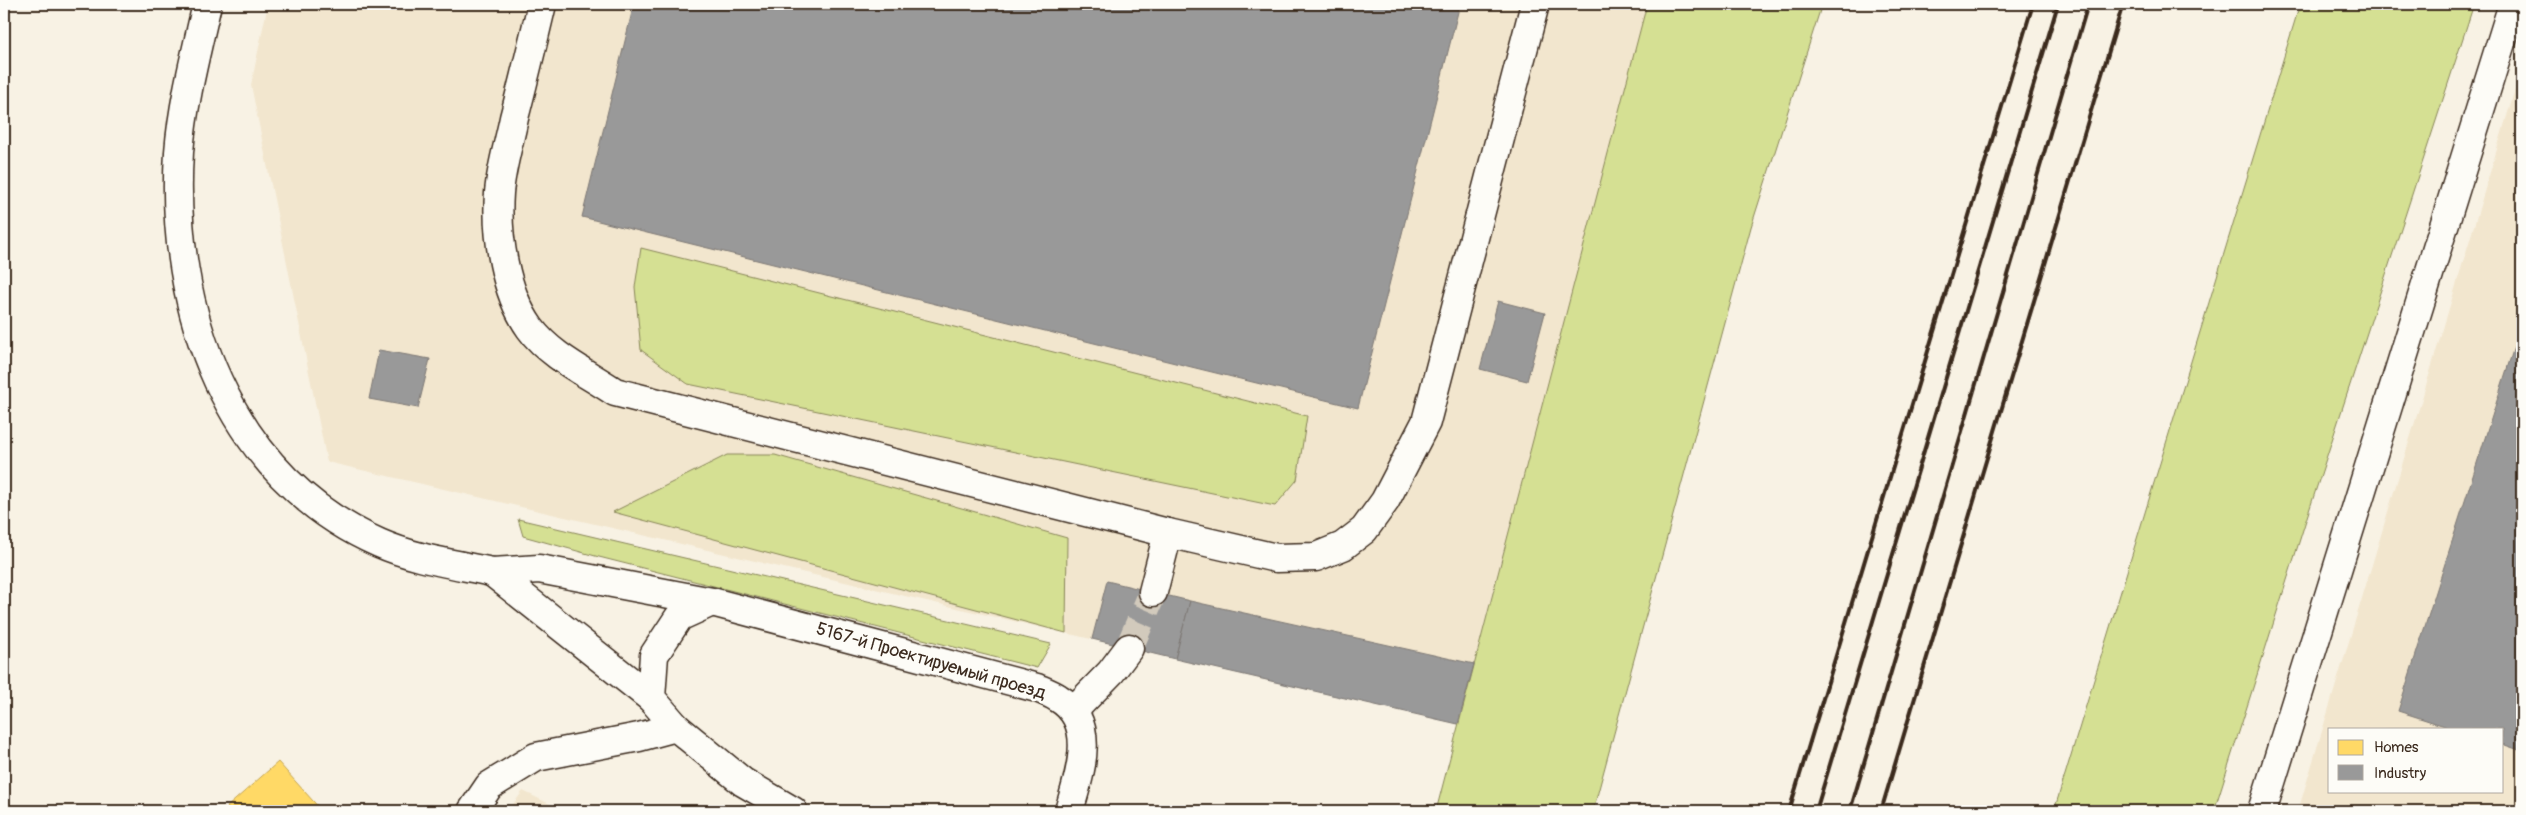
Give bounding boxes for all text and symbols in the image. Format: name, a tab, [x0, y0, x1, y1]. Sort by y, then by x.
street label: 5167-й Проектируемый проезд	[814, 617, 1049, 705]
legend	[2328, 728, 2504, 792]
text: Homes	[2374, 738, 2419, 757]
text: Industry	[2374, 764, 2427, 783]

